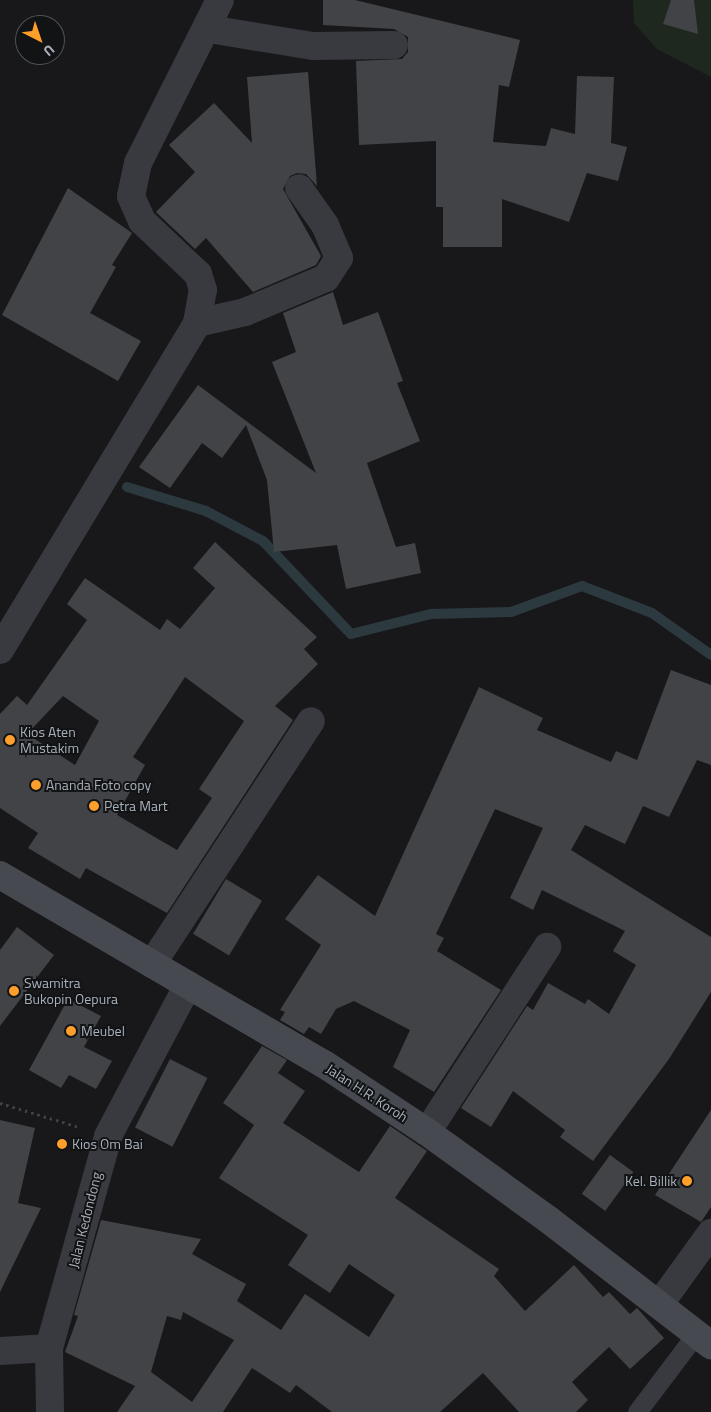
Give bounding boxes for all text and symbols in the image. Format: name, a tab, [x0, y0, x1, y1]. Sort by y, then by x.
north arrow	[15, 15, 65, 65]
text: U	[39, 40, 60, 62]
place label: Kios Aten Mustakim	[20, 724, 79, 756]
marker: Kios Aten Mustakim	[4, 734, 16, 746]
place label: Ananda Foto copy	[46, 777, 151, 793]
marker: Ananda Foto copy	[30, 779, 42, 791]
place label: Petra Mart	[104, 798, 168, 814]
marker: Petra Mart	[88, 800, 100, 812]
place label: Swamitra Bukopin Oepura	[24, 975, 118, 1008]
marker: Swamitra Bukopin Oepura	[8, 985, 20, 997]
place label: Meubel	[81, 1023, 125, 1039]
marker: Meubel	[65, 1025, 77, 1037]
street label: Jalan H.R. Koroh	[323, 1060, 411, 1126]
place label: Kios Om Bai	[72, 1136, 143, 1152]
marker: Kios Om Bai	[56, 1138, 68, 1150]
street label: Jalan Kedondong	[65, 1170, 105, 1270]
place label: Kel. Billik	[625, 1173, 677, 1189]
marker: Kel. Billik	[681, 1175, 693, 1187]

